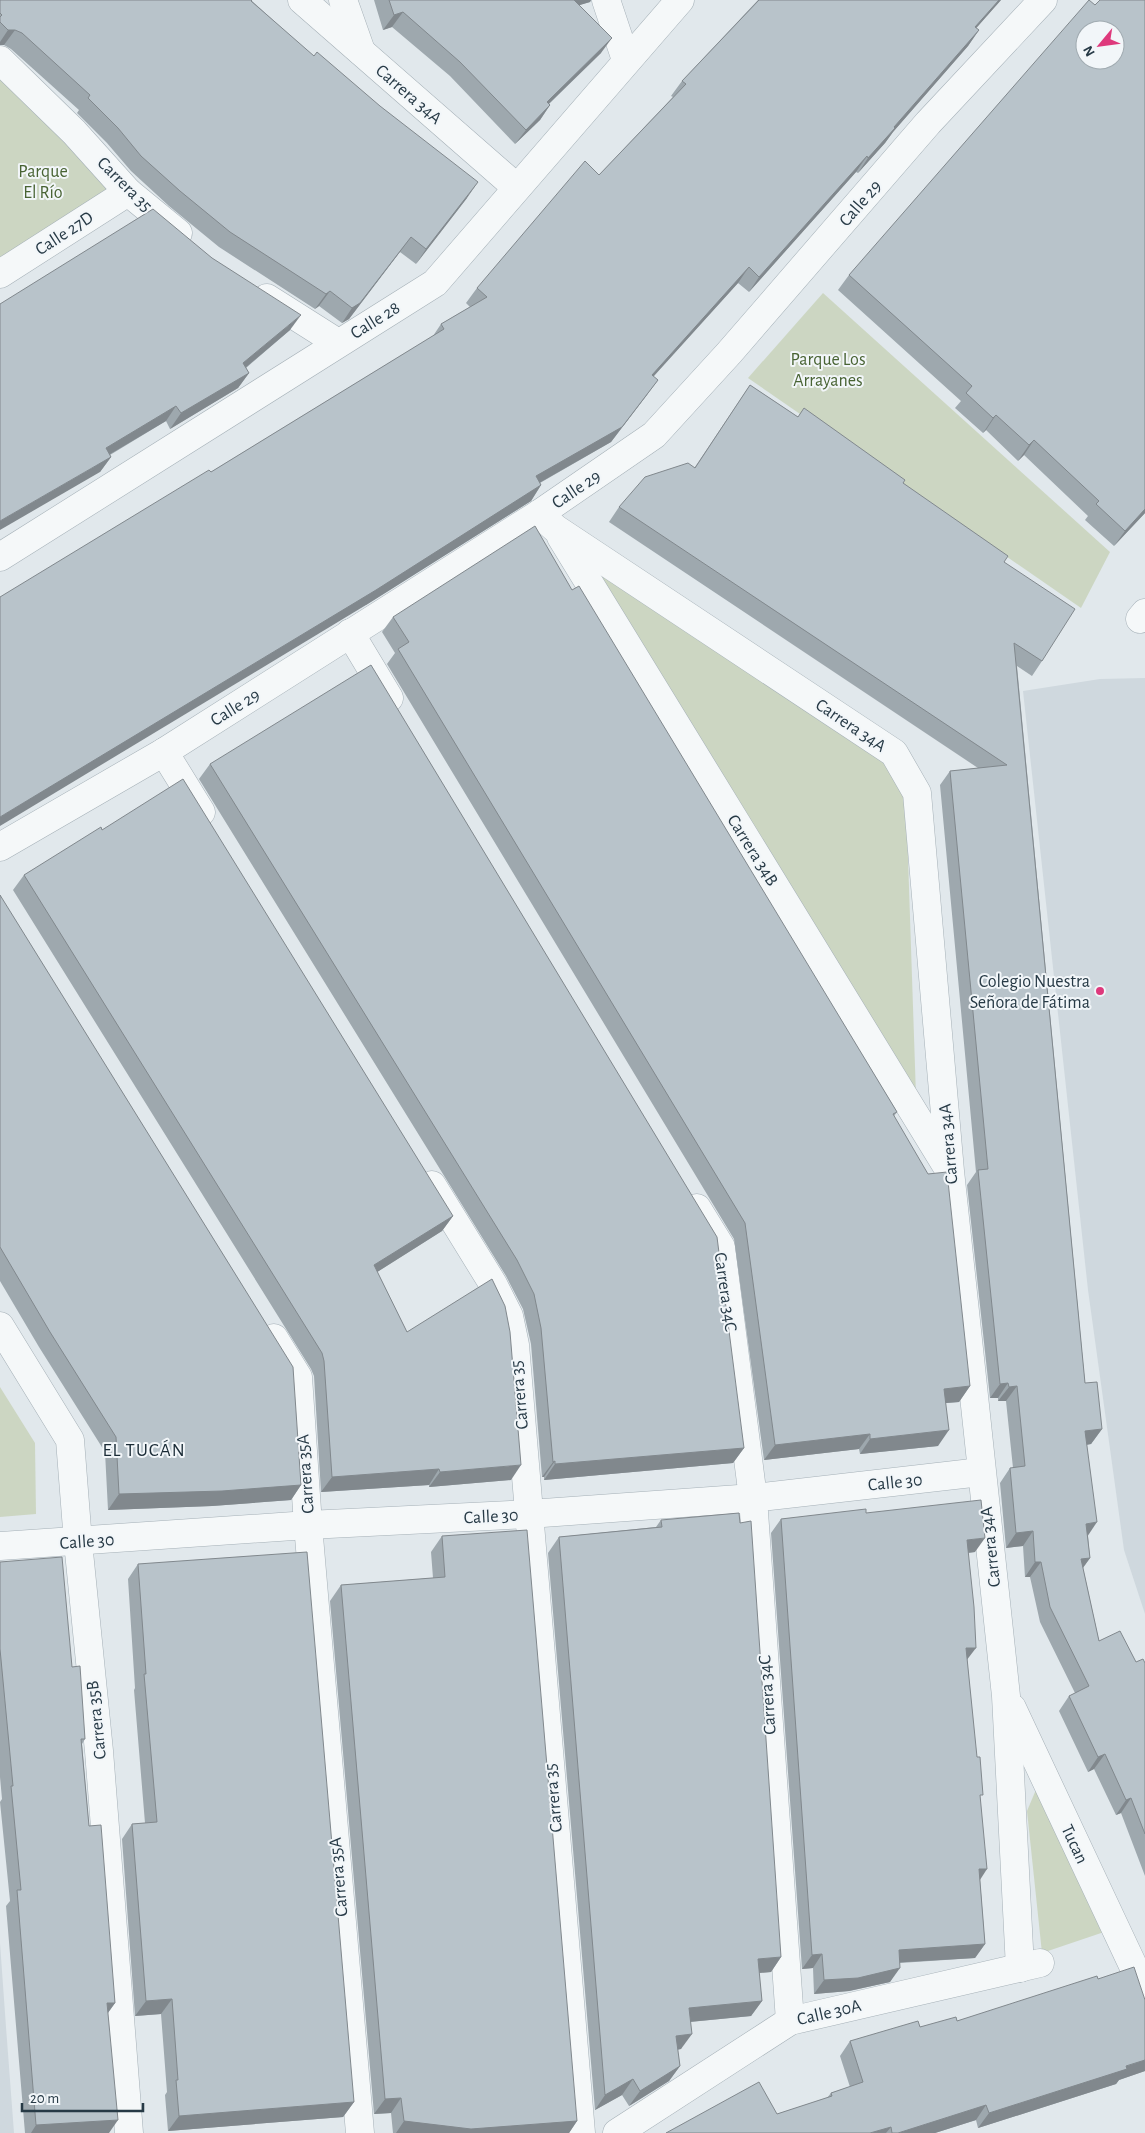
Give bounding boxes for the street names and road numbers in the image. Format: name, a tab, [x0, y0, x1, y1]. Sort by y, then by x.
street label: Carrera 34A	[372, 61, 445, 128]
street label: Carrera 35	[93, 154, 155, 216]
street label: Calle 29	[836, 177, 885, 230]
street label: Calle 27D	[32, 209, 97, 259]
street label: Calle 28	[348, 299, 403, 343]
street label: Calle 29	[549, 467, 604, 513]
street label: Calle 29	[208, 686, 263, 730]
street label: Carrera 34A	[812, 696, 889, 756]
street label: Carrera 34B	[723, 812, 781, 889]
street label: Carrera 34A	[936, 1102, 961, 1185]
street label: Carrera 34C	[711, 1251, 739, 1333]
street label: Carrera 35	[508, 1360, 532, 1430]
street label: Carrera 35A	[294, 1433, 318, 1514]
street label: Calle 30	[867, 1471, 923, 1495]
street label: Carrera 34A	[978, 1505, 1004, 1588]
street label: Calle 30	[463, 1507, 519, 1527]
street label: Calle 30	[59, 1531, 115, 1553]
street label: Carrera 34C	[756, 1655, 780, 1735]
street label: Carrera 35B	[84, 1680, 110, 1760]
street label: Carrera 35	[542, 1763, 566, 1833]
street label: Tucan	[1057, 1822, 1091, 1867]
street label: Carrera 35A	[327, 1836, 351, 1917]
street label: Calle 30A	[795, 1997, 864, 2029]

